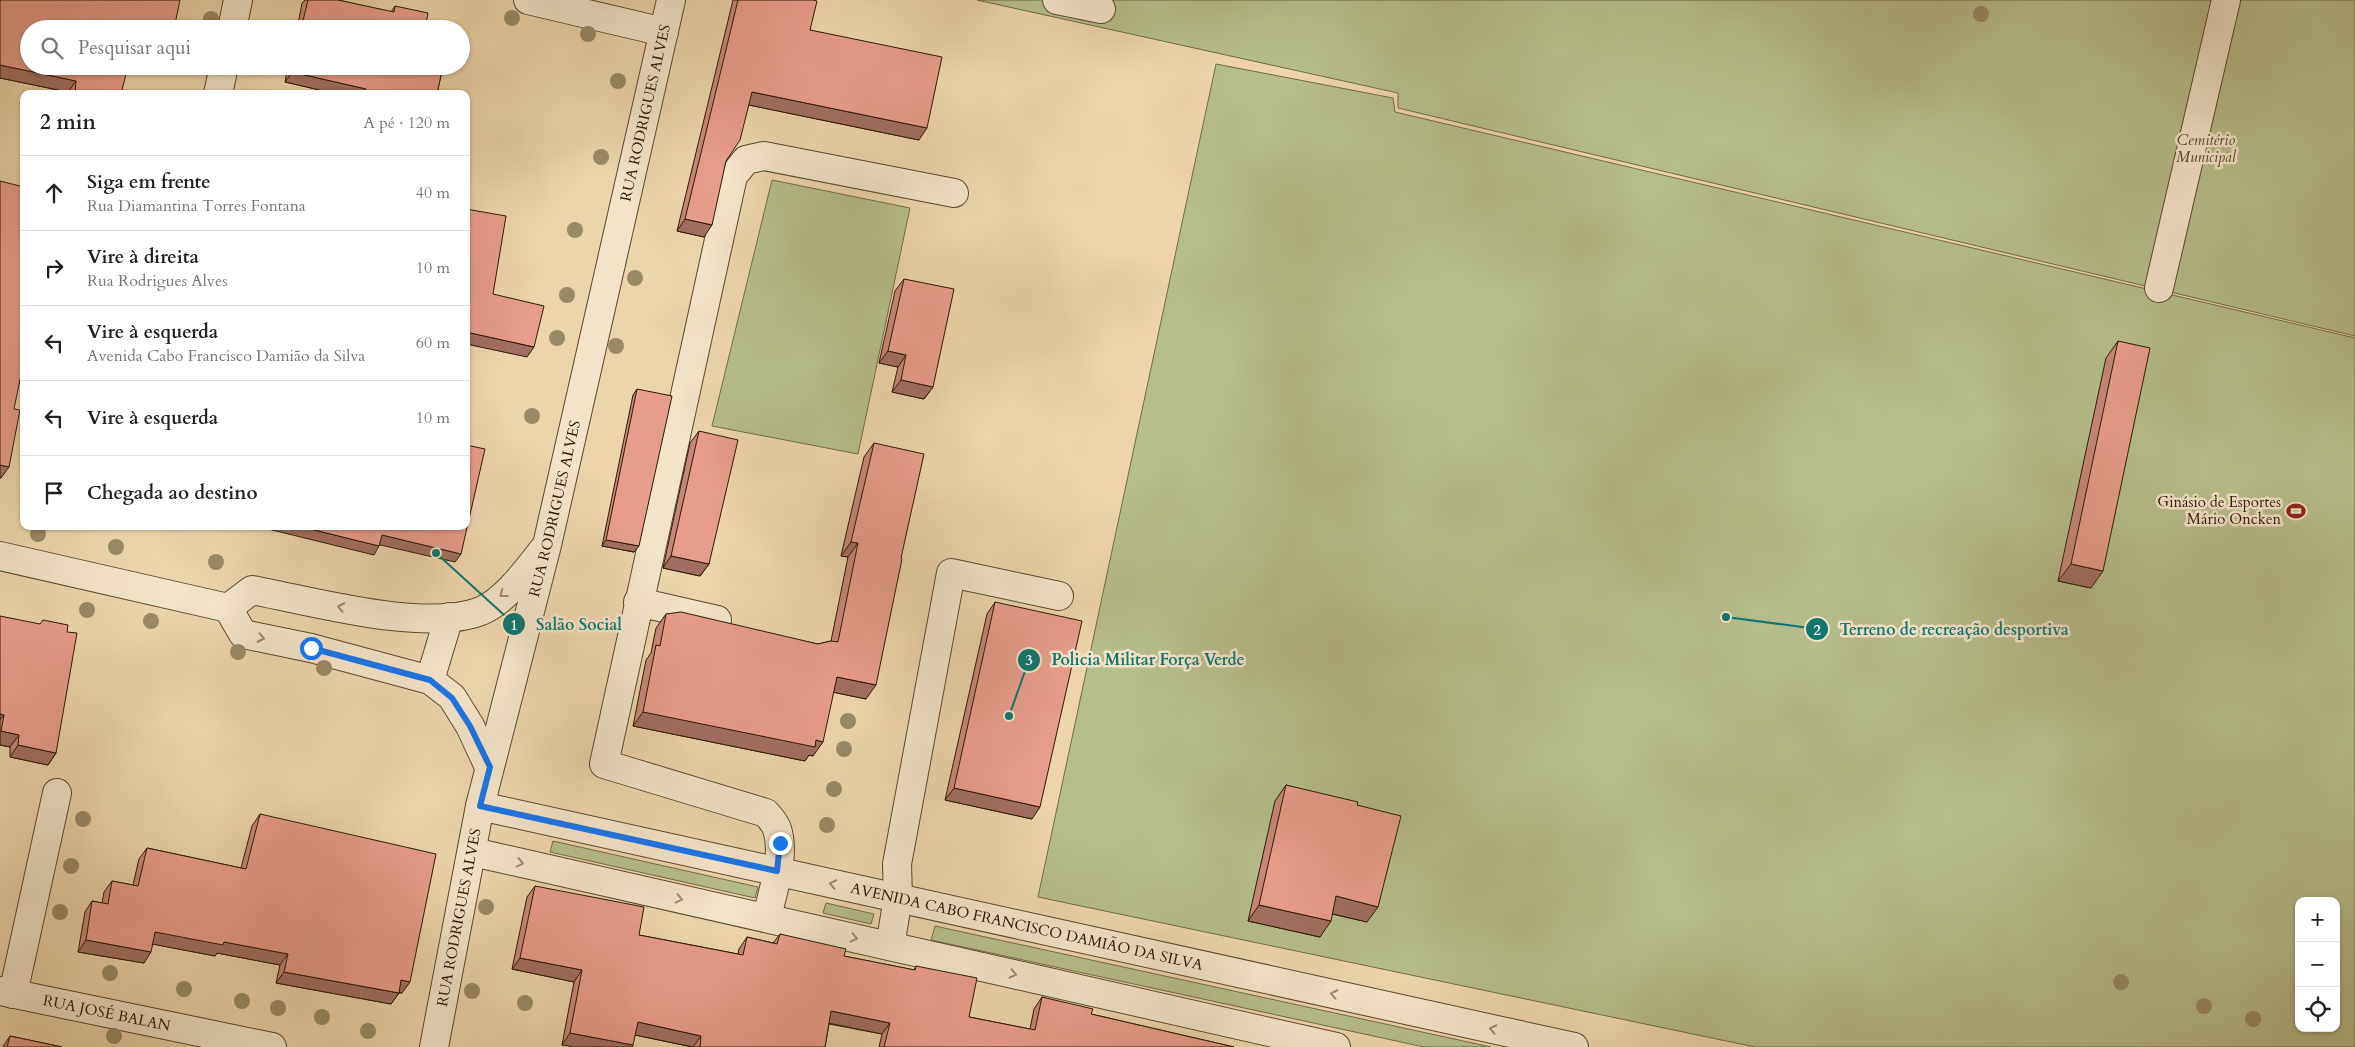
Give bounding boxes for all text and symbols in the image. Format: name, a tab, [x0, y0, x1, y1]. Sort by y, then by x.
search box	[20, 20, 470, 75]
street label: RUA RODRIGUES ALVES	[615, 22, 675, 203]
icon: search	[38, 34, 66, 62]
text: Pesquisar aqui	[78, 35, 191, 61]
text: 2 min	[40, 108, 96, 137]
text: A pé · 120 m	[363, 112, 450, 134]
park label: Cemitério Municipal	[2176, 130, 2237, 167]
text: Siga em frente	[87, 169, 211, 195]
icon: ahead	[40, 179, 68, 207]
text: 40 m	[416, 182, 450, 204]
text: Rua Diamantina Torres Fontana	[87, 195, 306, 217]
text: Vire à direita	[87, 244, 199, 270]
icon: right	[40, 254, 68, 282]
text: 10 m	[416, 257, 450, 279]
text: Rua Rodrigues Alves	[87, 270, 228, 292]
text: Vire à esquerda	[87, 319, 218, 345]
icon: left	[40, 329, 68, 357]
text: 60 m	[416, 332, 450, 354]
text: Avenida Cabo Francisco Damião da Silva	[87, 345, 365, 367]
icon: left	[40, 404, 68, 432]
text: Vire à esquerda	[87, 405, 218, 431]
text: 10 m	[416, 407, 450, 429]
street label: RUA RODRIGUES ALVES	[524, 418, 585, 599]
icon: arrive	[40, 479, 68, 507]
text: Chegada ao destino	[87, 480, 258, 506]
place label: Ginásio de Esportes Mário Oncken	[2157, 492, 2281, 529]
sports icon: Ginásio de Esportes Mário Oncken	[2285, 500, 2307, 522]
one-way arrow	[500, 589, 509, 598]
one-way arrow	[337, 602, 346, 613]
callout: Salão Social	[501, 609, 632, 640]
text: Salão Social	[536, 614, 622, 636]
callout: Terreno de recreação desportiva	[1804, 614, 2079, 645]
text: 1	[510, 615, 518, 635]
text: Terreno de recreação desportiva	[1839, 619, 2069, 641]
text: 2	[1813, 620, 1821, 640]
one-way arrow	[256, 632, 265, 643]
route start	[300, 637, 323, 660]
callout: Policia Militar Força Verde	[1016, 644, 1254, 675]
text: Policia Militar Força Verde	[1052, 649, 1245, 671]
text: 3	[1025, 650, 1033, 670]
street label: RUA RODRIGUES ALVES	[432, 827, 486, 1008]
route end	[769, 832, 792, 855]
one-way arrow	[516, 857, 525, 868]
street label: AVENIDA CABO FRANCISCO DAMIÃO DA SILVA	[849, 878, 1205, 975]
one-way arrow	[829, 879, 838, 890]
one-way arrow	[674, 893, 683, 903]
map controls	[2295, 897, 2340, 1032]
button: +	[2295, 897, 2340, 942]
one-way arrow	[850, 932, 859, 943]
button: −	[2295, 942, 2340, 987]
one-way arrow	[1008, 968, 1017, 979]
button: locate	[2295, 987, 2340, 1032]
one-way arrow	[1329, 989, 1338, 1000]
street label: RUA JOSÉ BALAN	[41, 990, 172, 1036]
one-way arrow	[1488, 1024, 1497, 1035]

